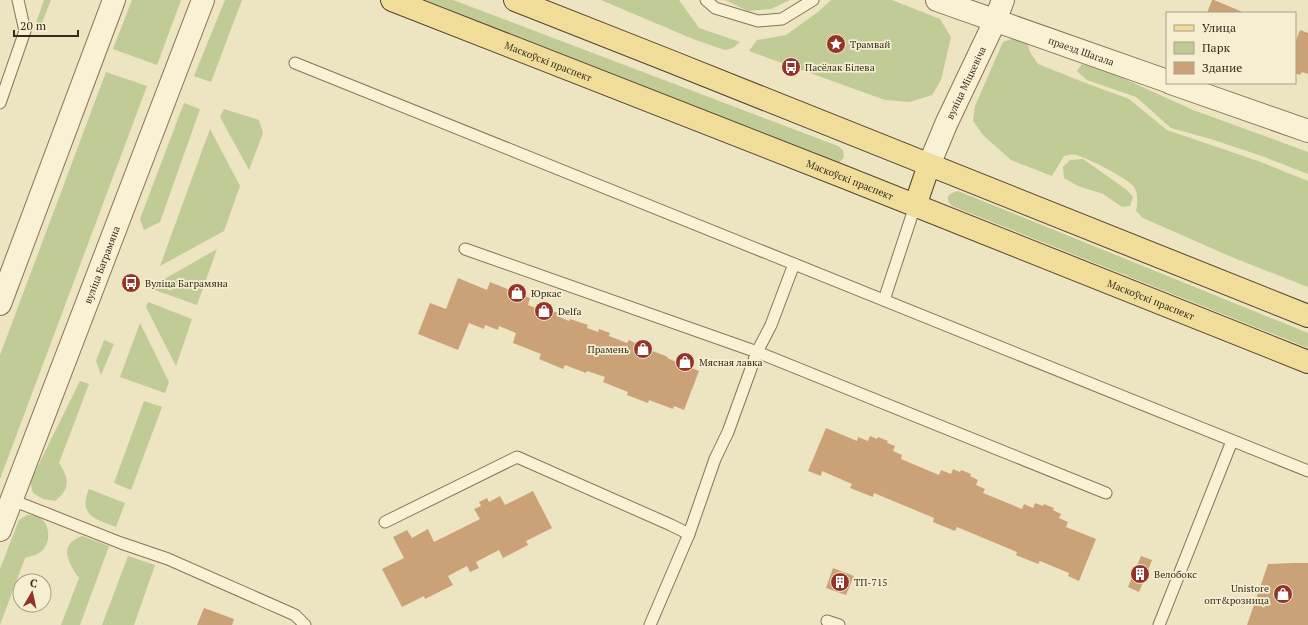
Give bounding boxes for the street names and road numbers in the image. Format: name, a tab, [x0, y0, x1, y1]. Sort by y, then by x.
street label: праезд Шагала	[1047, 33, 1116, 68]
street label: Маскоўскі праспект	[503, 38, 594, 84]
street label: вуліца Міцкевіча	[943, 44, 989, 121]
street label: Маскоўскі праспект	[805, 156, 896, 203]
street label: вуліца Баграмяна	[81, 224, 122, 305]
street label: Маскоўскі праспект	[1106, 276, 1197, 323]

